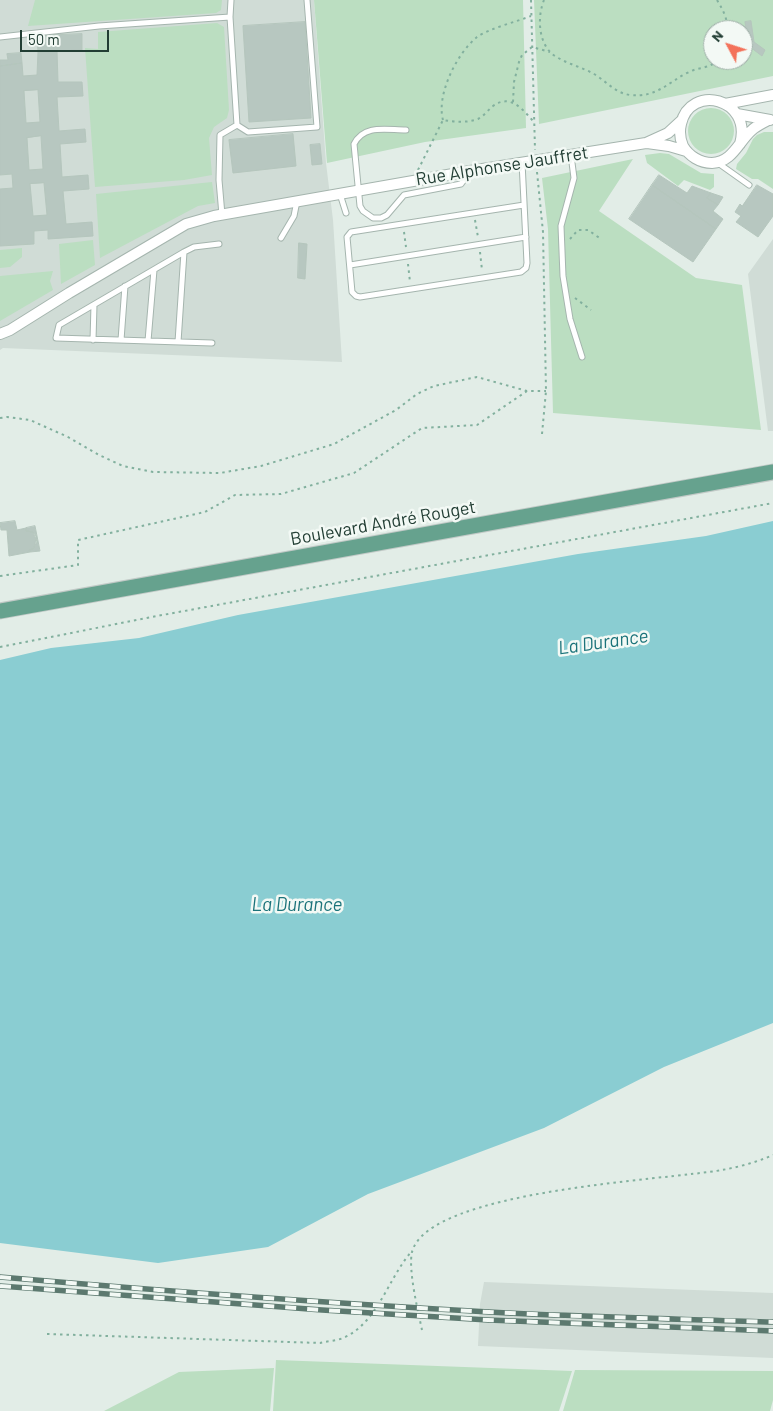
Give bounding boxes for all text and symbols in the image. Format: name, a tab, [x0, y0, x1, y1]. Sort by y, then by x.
scale bar	[22, 20, 111, 52]
north arrow	[703, 20, 753, 70]
text: N	[707, 27, 726, 45]
text: 50 m	[28, 30, 60, 48]
street label: Rue Alphonse Jauffret	[414, 142, 590, 190]
street label: Boulevard André Rouget	[289, 496, 477, 550]
water label: La Durance	[556, 624, 650, 660]
water label: La Durance	[252, 894, 342, 916]

